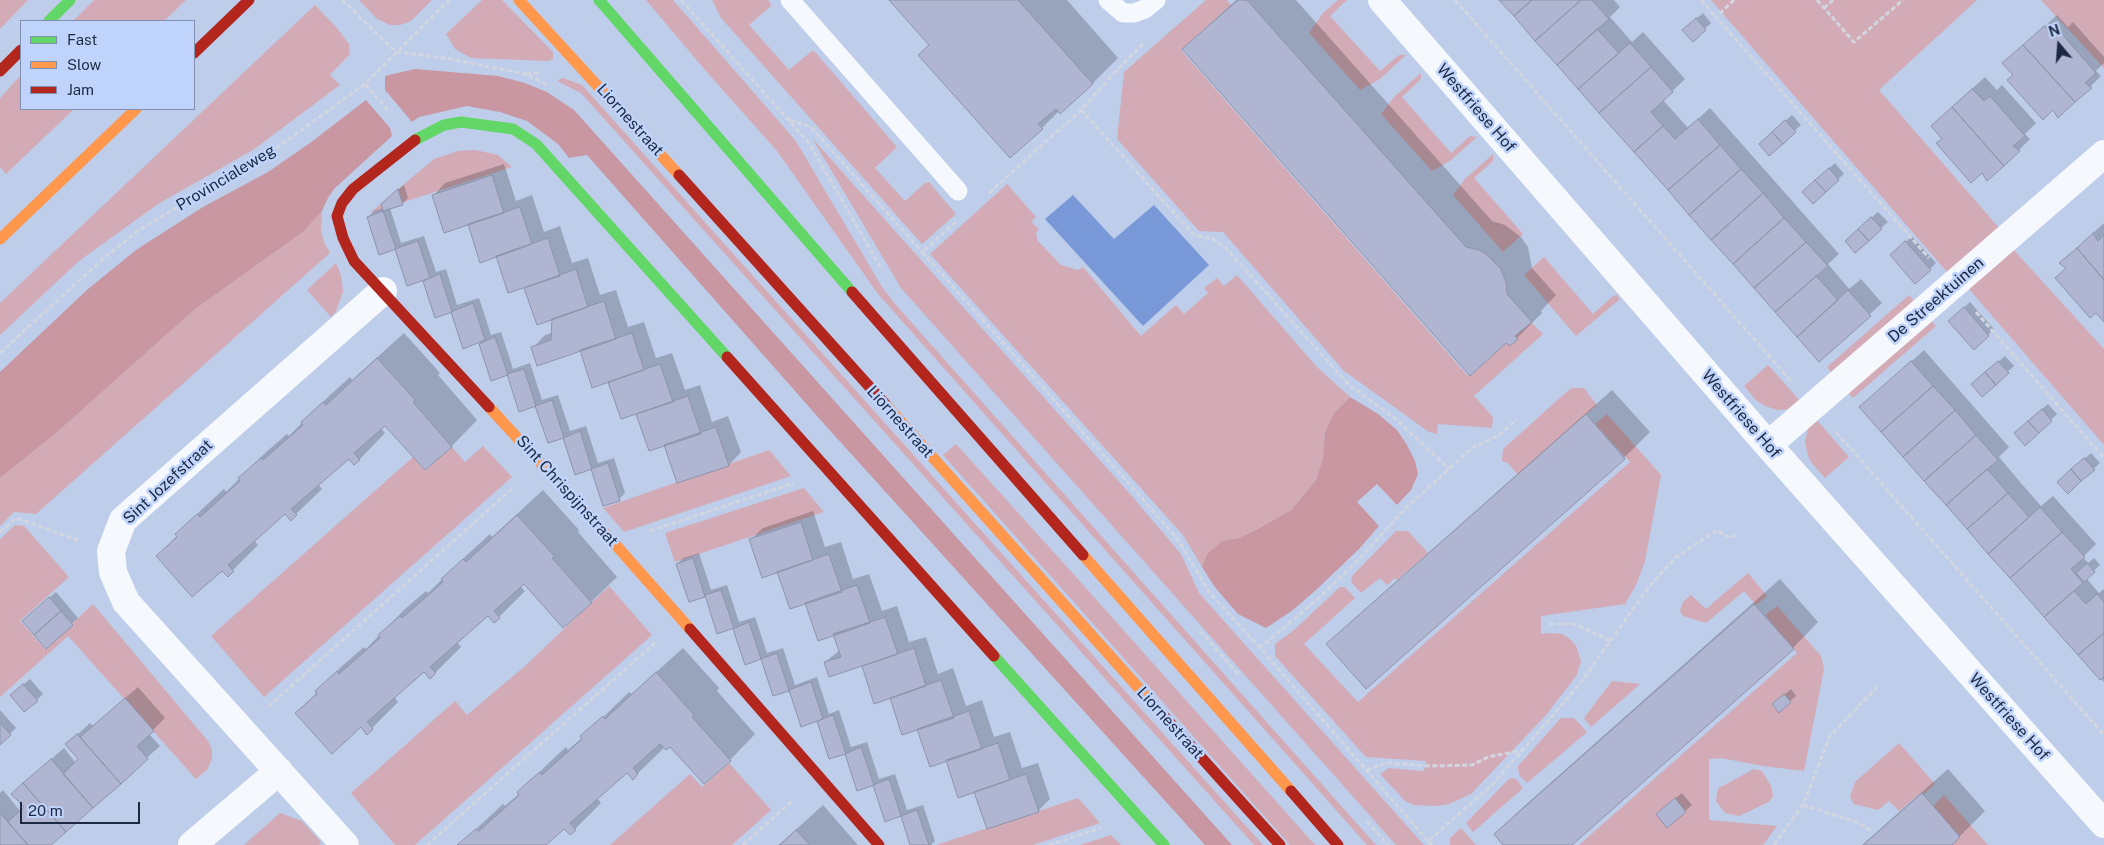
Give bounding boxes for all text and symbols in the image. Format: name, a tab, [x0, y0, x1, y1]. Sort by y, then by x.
legend	[20, 20, 195, 110]
north arrow	[2034, 20, 2084, 70]
text: N	[2047, 21, 2062, 40]
text: Fast	[67, 31, 97, 48]
text: Slow	[67, 56, 101, 73]
street label: Westfriese Hof	[1432, 60, 1520, 156]
street label: Liornestraat	[593, 80, 667, 160]
text: Jam	[67, 81, 94, 98]
street label: Provincialeweg	[173, 141, 279, 215]
street label: De Streektuinen	[1884, 253, 1988, 347]
street label: Westfriese Hof	[1697, 366, 1785, 462]
street label: Liornestraat	[863, 382, 937, 462]
street label: Sint Chrispijnstraat	[512, 431, 622, 551]
street label: Sint Jozefstraat	[119, 436, 217, 528]
street label: Westfriese Hof	[1965, 669, 2053, 765]
street label: Liornestraat	[1133, 683, 1207, 763]
scale bar	[22, 792, 142, 824]
text: 20 m	[28, 802, 63, 819]

